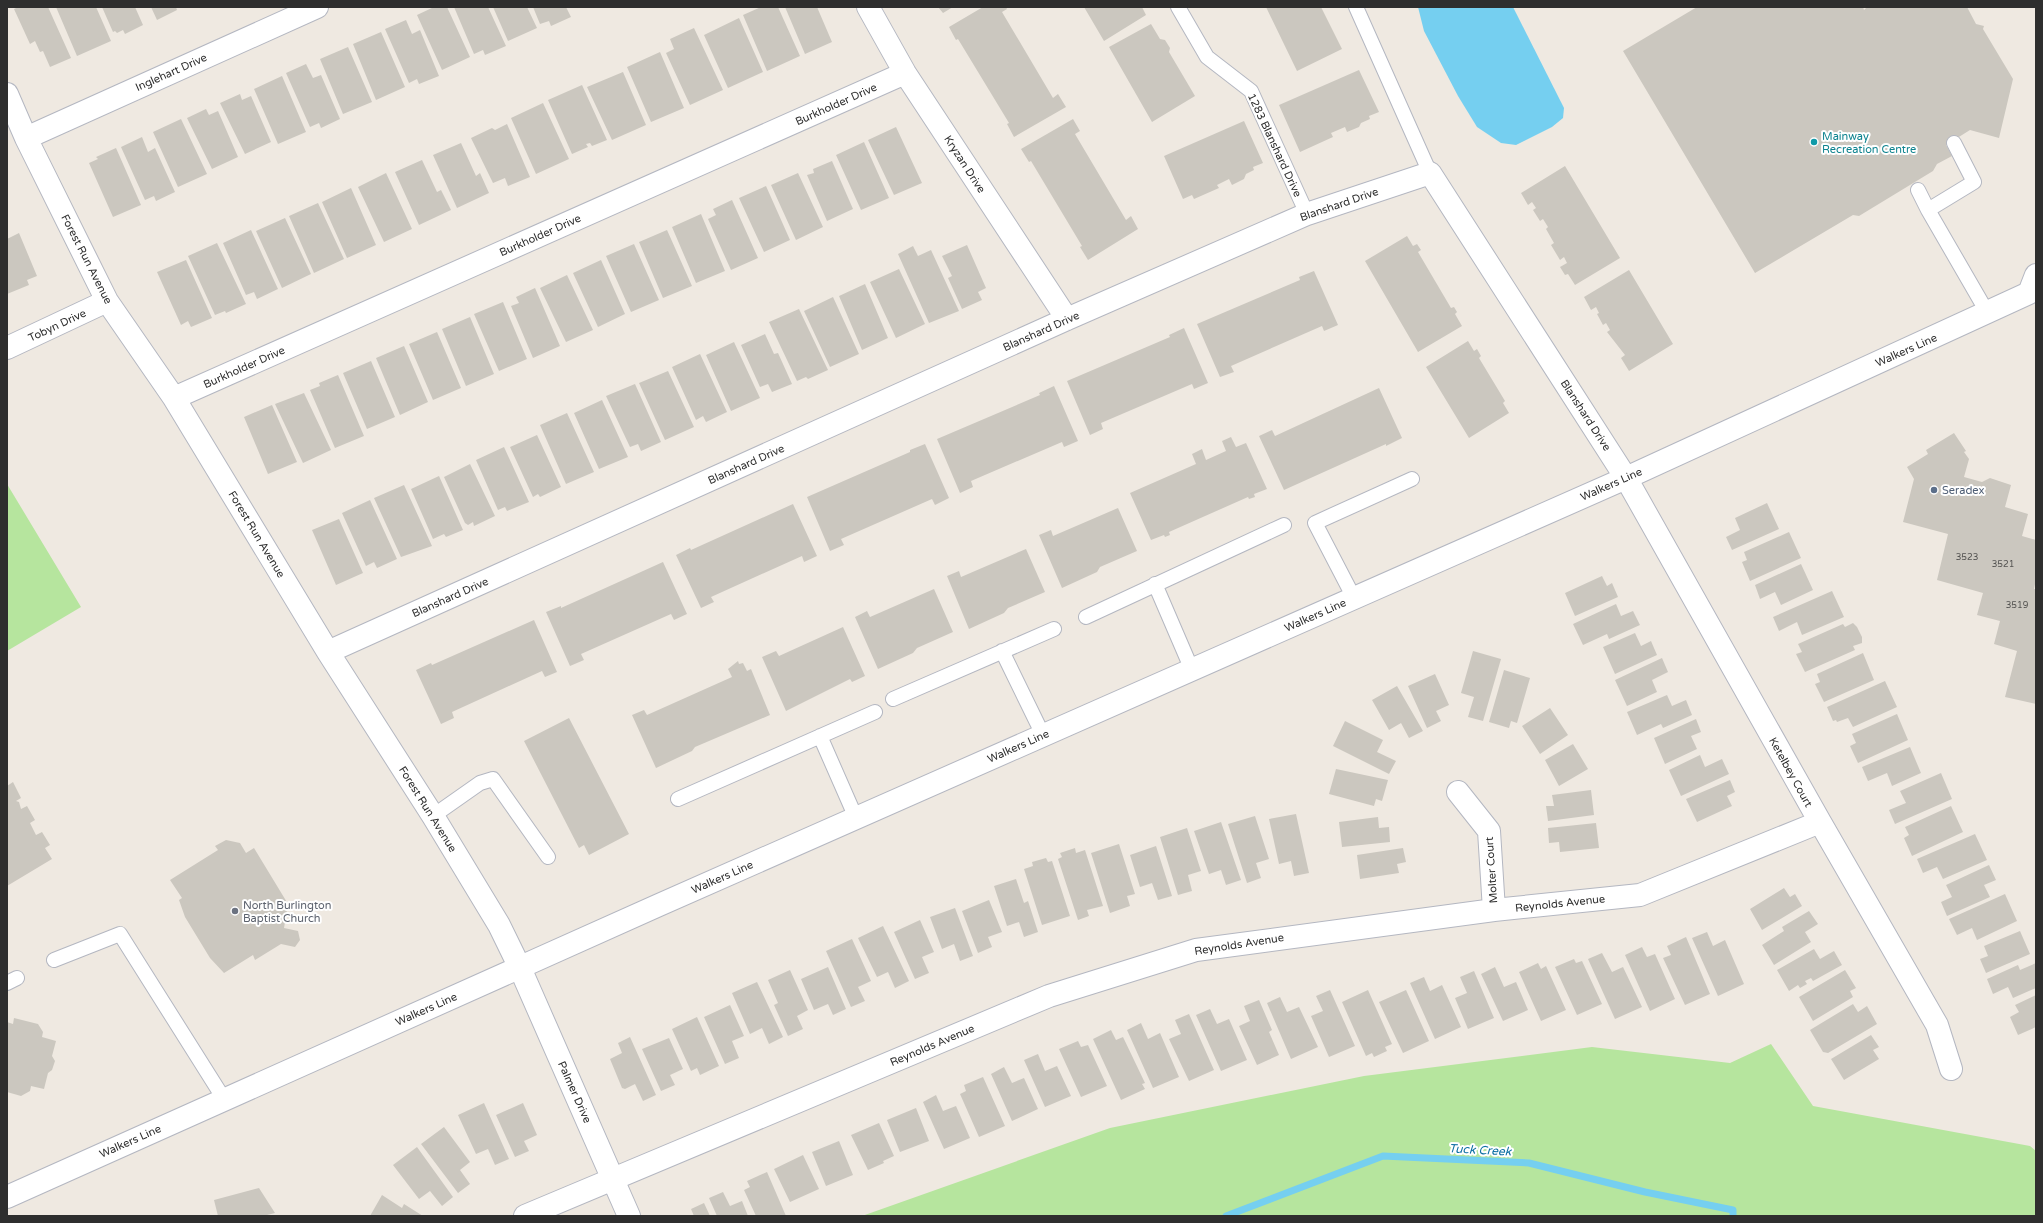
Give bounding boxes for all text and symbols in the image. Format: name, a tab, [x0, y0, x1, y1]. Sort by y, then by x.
street label: Inglehart Drive	[133, 51, 209, 94]
street label: Burkholder Drive	[793, 81, 879, 128]
street label: 1283 Blanshard Drive	[1245, 91, 1304, 199]
place label: Mainway Recreation Centre	[1822, 130, 1916, 156]
street label: Kryzan Drive	[941, 133, 988, 195]
marker: Mainway Recreation Centre	[1809, 137, 1819, 147]
street label: Blanshard Drive	[1298, 185, 1380, 224]
street label: Forest Run Avenue	[58, 212, 115, 306]
street label: Burkholder Drive	[497, 212, 583, 259]
street label: Tobyn Drive	[26, 306, 88, 344]
street label: Blanshard Drive	[1001, 309, 1081, 354]
street label: Walkers Line	[1873, 331, 1939, 370]
street label: Burkholder Drive	[201, 344, 287, 391]
street label: Blanshard Drive	[1558, 377, 1613, 453]
street label: Blanshard Drive	[706, 442, 786, 487]
street label: Walkers Line	[1578, 465, 1644, 504]
place label: Seradex	[1942, 484, 1984, 497]
marker: Seradex	[1929, 485, 1939, 495]
street label: Forest Run Avenue	[226, 488, 288, 580]
house number: 3523	[1956, 552, 1978, 563]
house number: 3521	[1992, 559, 2014, 570]
street label: Blanshard Drive	[410, 575, 490, 620]
street label: Walkers Line	[1282, 596, 1348, 635]
house number: 3519	[2006, 600, 2029, 611]
street label: Walkers Line	[985, 727, 1051, 766]
street label: Ketelbey Court	[1766, 735, 1815, 809]
street label: Forest Run Avenue	[396, 764, 459, 855]
street label: Molter Court	[1483, 836, 1500, 904]
street label: Walkers Line	[689, 858, 755, 897]
street label: Reynolds Avenue	[1514, 892, 1606, 915]
place label: North Burlington Baptist Church	[243, 899, 331, 925]
marker: North Burlington Baptist Church	[230, 906, 240, 916]
street label: Reynolds Avenue	[1193, 931, 1285, 958]
street label: Walkers Line	[393, 990, 459, 1029]
street label: Reynolds Avenue	[888, 1022, 976, 1069]
street label: Palmer Drive	[555, 1059, 594, 1125]
street label: Walkers Line	[97, 1122, 163, 1161]
water label: Tuck Creek	[1448, 1141, 1513, 1159]

